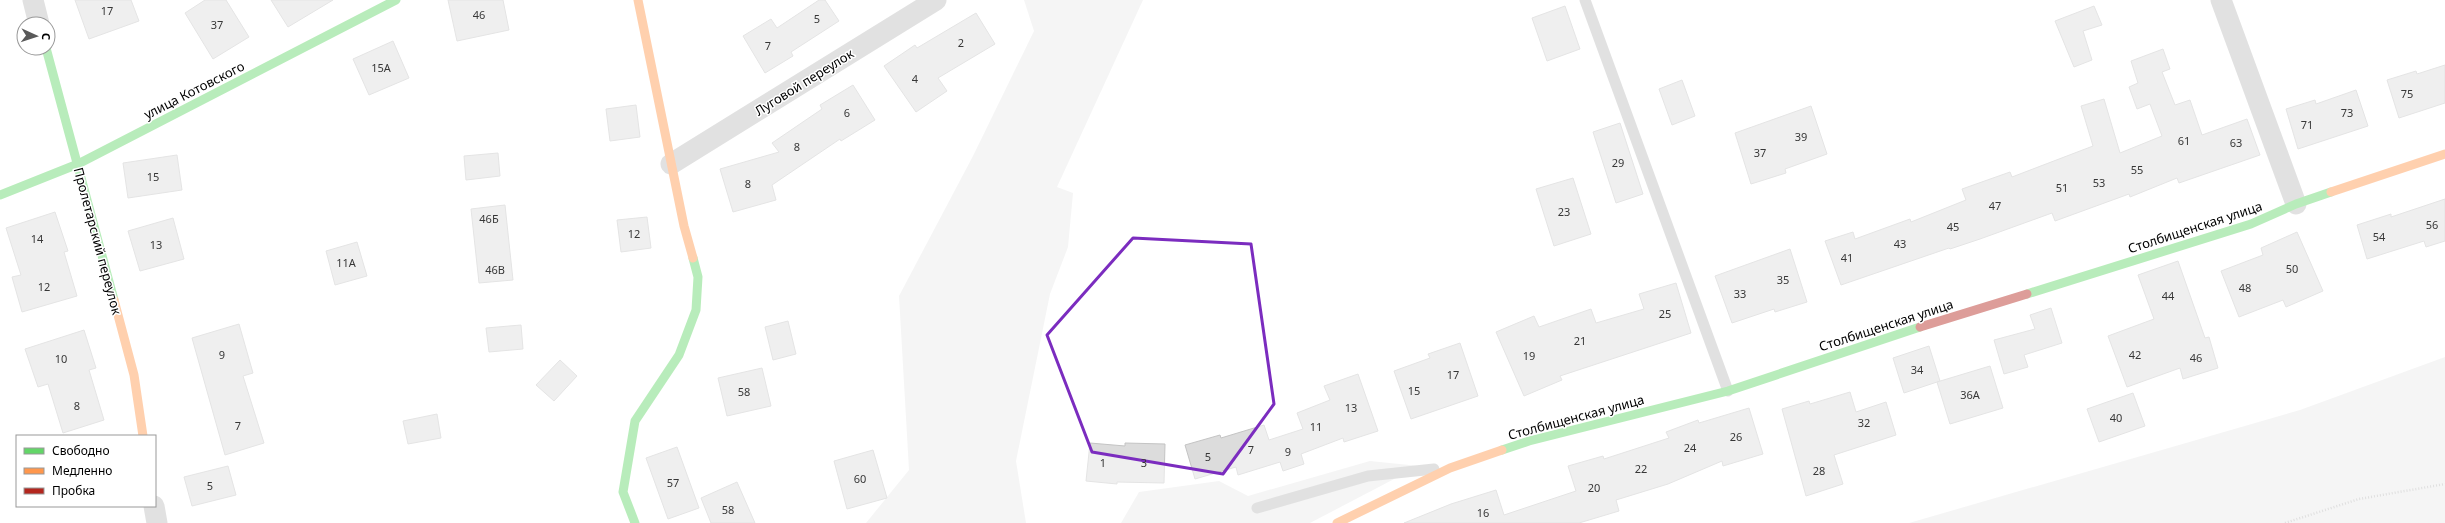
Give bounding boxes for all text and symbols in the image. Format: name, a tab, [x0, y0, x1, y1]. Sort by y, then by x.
house number: 17	[101, 3, 113, 18]
house number: 46	[473, 7, 485, 22]
house number: 5	[814, 11, 820, 26]
north arrow	[16, 16, 56, 56]
house number: 37	[211, 17, 223, 32]
text: С	[39, 33, 54, 40]
house number: 2	[958, 35, 964, 50]
house number: 7	[765, 38, 771, 53]
street label: Луговой переулок	[751, 44, 857, 120]
street label: улица Котовского	[141, 57, 248, 123]
house number: 15А	[371, 60, 392, 75]
house number: 4	[912, 71, 919, 86]
house number: 75	[2401, 86, 2413, 101]
house number: 6	[844, 105, 850, 120]
house number: 73	[2341, 105, 2353, 120]
house number: 71	[2301, 117, 2313, 132]
house number: 39	[1795, 129, 1807, 144]
house number: 61	[2178, 133, 2190, 148]
house number: 63	[2230, 135, 2242, 150]
house number: 8	[794, 139, 800, 154]
house number: 37	[1754, 145, 1766, 160]
house number: 29	[1612, 155, 1624, 170]
house number: 55	[2131, 162, 2143, 177]
street label: Пролетарский переулок	[70, 165, 126, 317]
house number: 15	[147, 169, 159, 184]
house number: 53	[2093, 175, 2105, 190]
house number: 8	[745, 176, 751, 191]
house number: 51	[2056, 180, 2068, 195]
street label: Столбищенская улица	[2126, 197, 2264, 257]
house number: 47	[1989, 198, 2001, 213]
house number: 23	[1558, 204, 1570, 219]
house number: 46Б	[479, 211, 499, 226]
house number: 56	[2426, 217, 2438, 232]
house number: 45	[1947, 219, 1959, 234]
house number: 12	[628, 226, 640, 241]
house number: 54	[2373, 229, 2386, 244]
house number: 14	[31, 231, 44, 246]
house number: 43	[1894, 236, 1906, 251]
house number: 13	[150, 237, 162, 252]
house number: 41	[1841, 250, 1853, 265]
house number: 11А	[336, 255, 357, 270]
house number: 50	[2286, 261, 2298, 276]
house number: 46В	[485, 262, 505, 277]
house number: 35	[1777, 272, 1789, 287]
house number: 12	[38, 279, 50, 294]
house number: 48	[2239, 280, 2251, 295]
house number: 33	[1734, 286, 1746, 301]
house number: 44	[2162, 288, 2175, 303]
street label: Столбищенская улица	[1817, 295, 1955, 355]
house number: 25	[1659, 306, 1671, 321]
house number: 21	[1574, 333, 1586, 348]
house number: 9	[219, 347, 225, 362]
house number: 42	[2129, 347, 2141, 362]
house number: 19	[1523, 348, 1535, 363]
house number: 46	[2190, 350, 2202, 365]
house number: 10	[55, 351, 67, 366]
house number: 34	[1911, 362, 1924, 377]
house number: 17	[1447, 367, 1459, 382]
house number: 15	[1408, 383, 1420, 398]
house number: 58	[738, 384, 750, 399]
house number: 36А	[1960, 387, 1981, 402]
street label: Столбищенская улица	[1506, 390, 1646, 444]
house number: 8	[74, 398, 80, 413]
house number: 13	[1345, 400, 1357, 415]
house number: 40	[2110, 410, 2122, 425]
house number: 32	[1858, 415, 1870, 430]
house number: 7	[235, 418, 241, 433]
house number: 11	[1310, 419, 1322, 434]
house number: 26	[1730, 429, 1742, 444]
legend	[16, 435, 156, 507]
house number: 24	[1684, 440, 1697, 455]
text: Свободно	[52, 442, 110, 459]
house number: 7	[1248, 442, 1254, 457]
house number: 9	[1285, 444, 1291, 459]
house number: 5	[1205, 449, 1211, 464]
house number: 1	[1100, 455, 1106, 470]
house number: 3	[1141, 455, 1147, 470]
house number: 22	[1635, 461, 1647, 476]
text: Медленно	[52, 462, 112, 479]
house number: 28	[1813, 463, 1825, 478]
house number: 60	[854, 471, 866, 486]
house number: 57	[667, 475, 679, 490]
house number: 5	[207, 478, 213, 493]
house number: 20	[1588, 480, 1600, 495]
text: Пробка	[52, 482, 95, 499]
house number: 58	[722, 502, 734, 517]
house number: 16	[1477, 505, 1489, 520]

